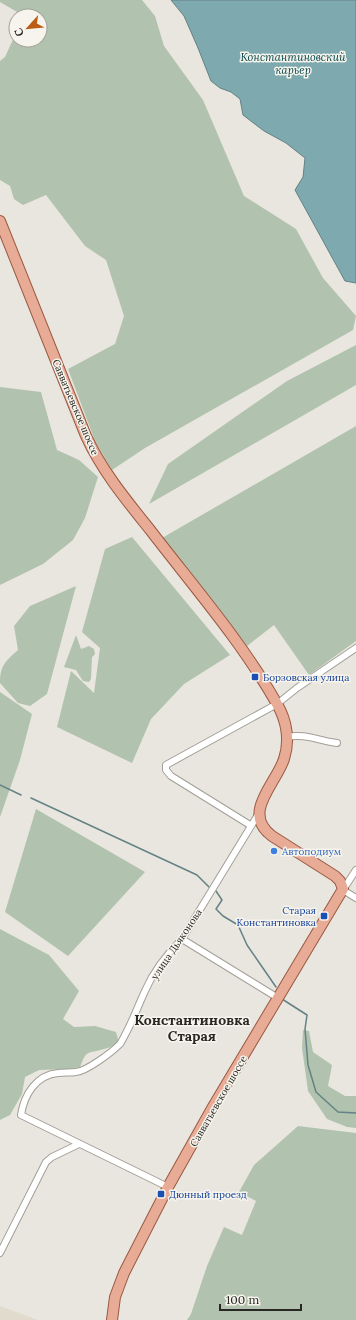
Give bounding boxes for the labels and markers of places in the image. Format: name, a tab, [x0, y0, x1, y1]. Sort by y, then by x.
place label: Борзовская улица	[263, 671, 349, 684]
marker: Борзовская улица	[250, 672, 260, 682]
place label: Автоподиум	[281, 845, 342, 858]
marker: Автоподиум	[269, 846, 279, 856]
place label: Старая Константиновка	[237, 904, 316, 929]
marker: Старая Константиновка	[319, 911, 329, 921]
place label: Дюнный проезд	[169, 1188, 247, 1201]
marker: Дюнный проезд	[156, 1189, 166, 1199]

